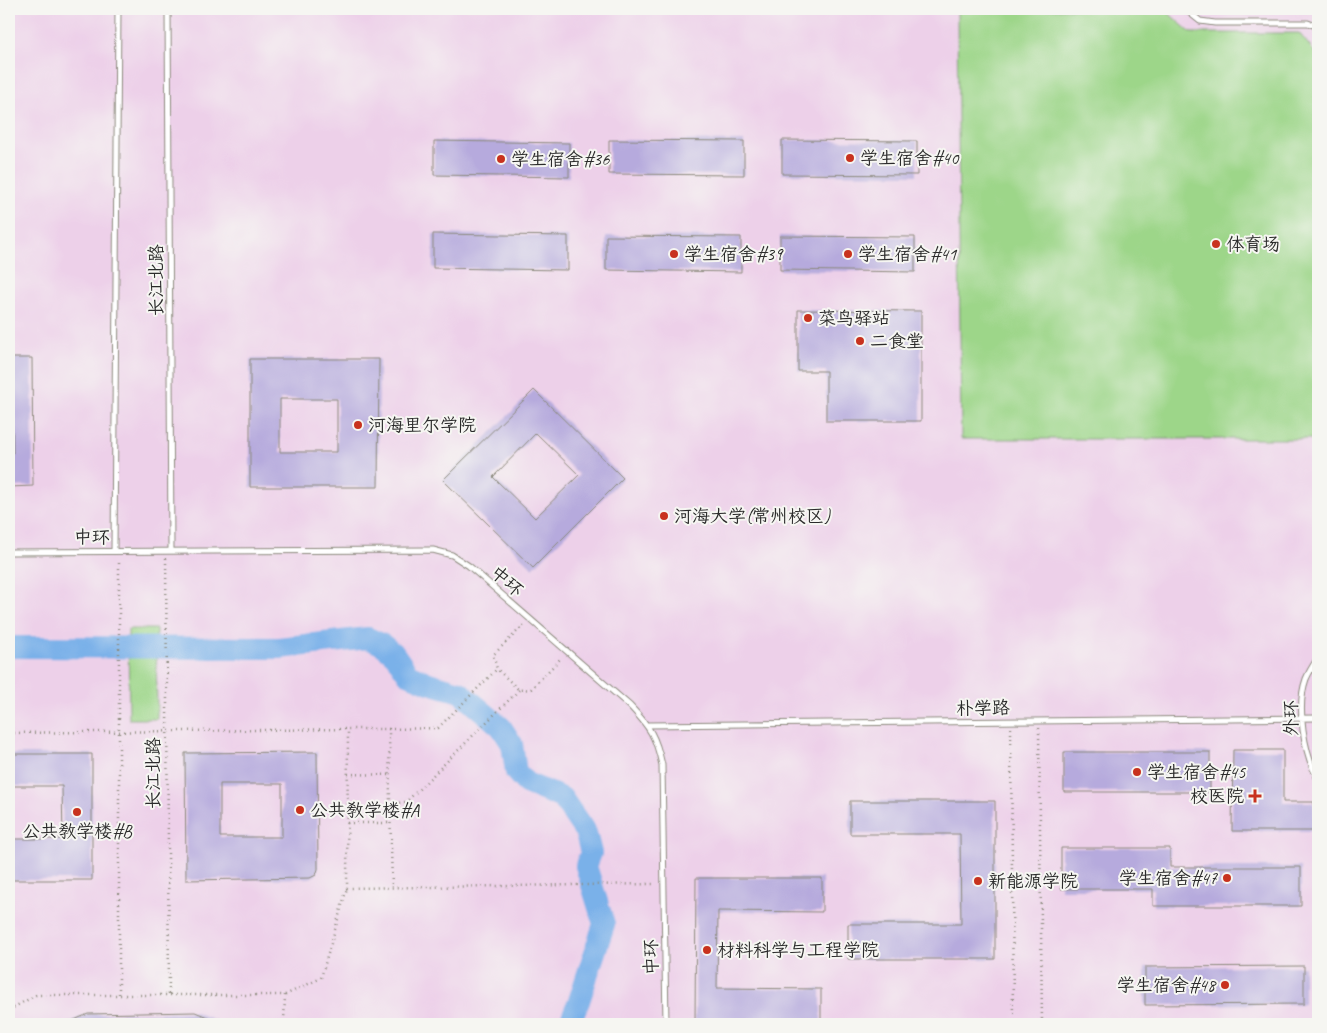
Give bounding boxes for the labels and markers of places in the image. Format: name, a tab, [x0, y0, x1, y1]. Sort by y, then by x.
place label: 学生宿舍#40	[860, 147, 960, 169]
place label: 学生宿舍#36	[511, 148, 610, 170]
marker: 学生宿舍#40	[844, 152, 856, 164]
marker: 学生宿舍#36	[495, 153, 507, 165]
place label: 体育场	[1226, 233, 1280, 255]
marker: 体育场	[1210, 238, 1222, 250]
place label: 学生宿舍#39	[684, 243, 784, 265]
place label: 学生宿舍#41	[858, 243, 957, 265]
marker: 学生宿舍#39	[668, 248, 680, 260]
marker: 学生宿舍#41	[842, 248, 854, 260]
place label: 菜鸟驿站	[818, 307, 890, 329]
marker: 菜鸟驿站	[802, 312, 814, 324]
place label: 二食堂	[870, 330, 924, 352]
marker: 二食堂	[854, 335, 866, 347]
place label: 河海里尔学院	[368, 414, 476, 436]
marker: 河海里尔学院	[352, 419, 364, 431]
place label: 河海大学(常州校区)	[674, 505, 831, 527]
marker: 河海大学(常州校区)	[658, 510, 670, 522]
place label: 学生宿舍#45	[1147, 761, 1246, 783]
marker: 学生宿舍#45	[1131, 766, 1143, 778]
place label: 校医院	[1190, 785, 1244, 807]
marker: 校医院	[1248, 789, 1262, 803]
place label: 公共教学楼#A	[310, 799, 420, 821]
marker: 公共教学楼#A	[294, 804, 306, 816]
marker: 公共教学楼#B	[71, 806, 83, 818]
place label: 公共教学楼#B	[22, 820, 133, 842]
place label: 学生宿舍#47	[1119, 867, 1218, 889]
place label: 新能源学院	[988, 870, 1078, 892]
marker: 学生宿舍#47	[1221, 872, 1233, 884]
marker: 新能源学院	[972, 875, 984, 887]
place label: 材料科学与工程学院	[717, 939, 879, 961]
marker: 材料科学与工程学院	[701, 944, 713, 956]
place label: 学生宿舍#48	[1117, 974, 1217, 996]
marker: 学生宿舍#48	[1219, 979, 1231, 991]

